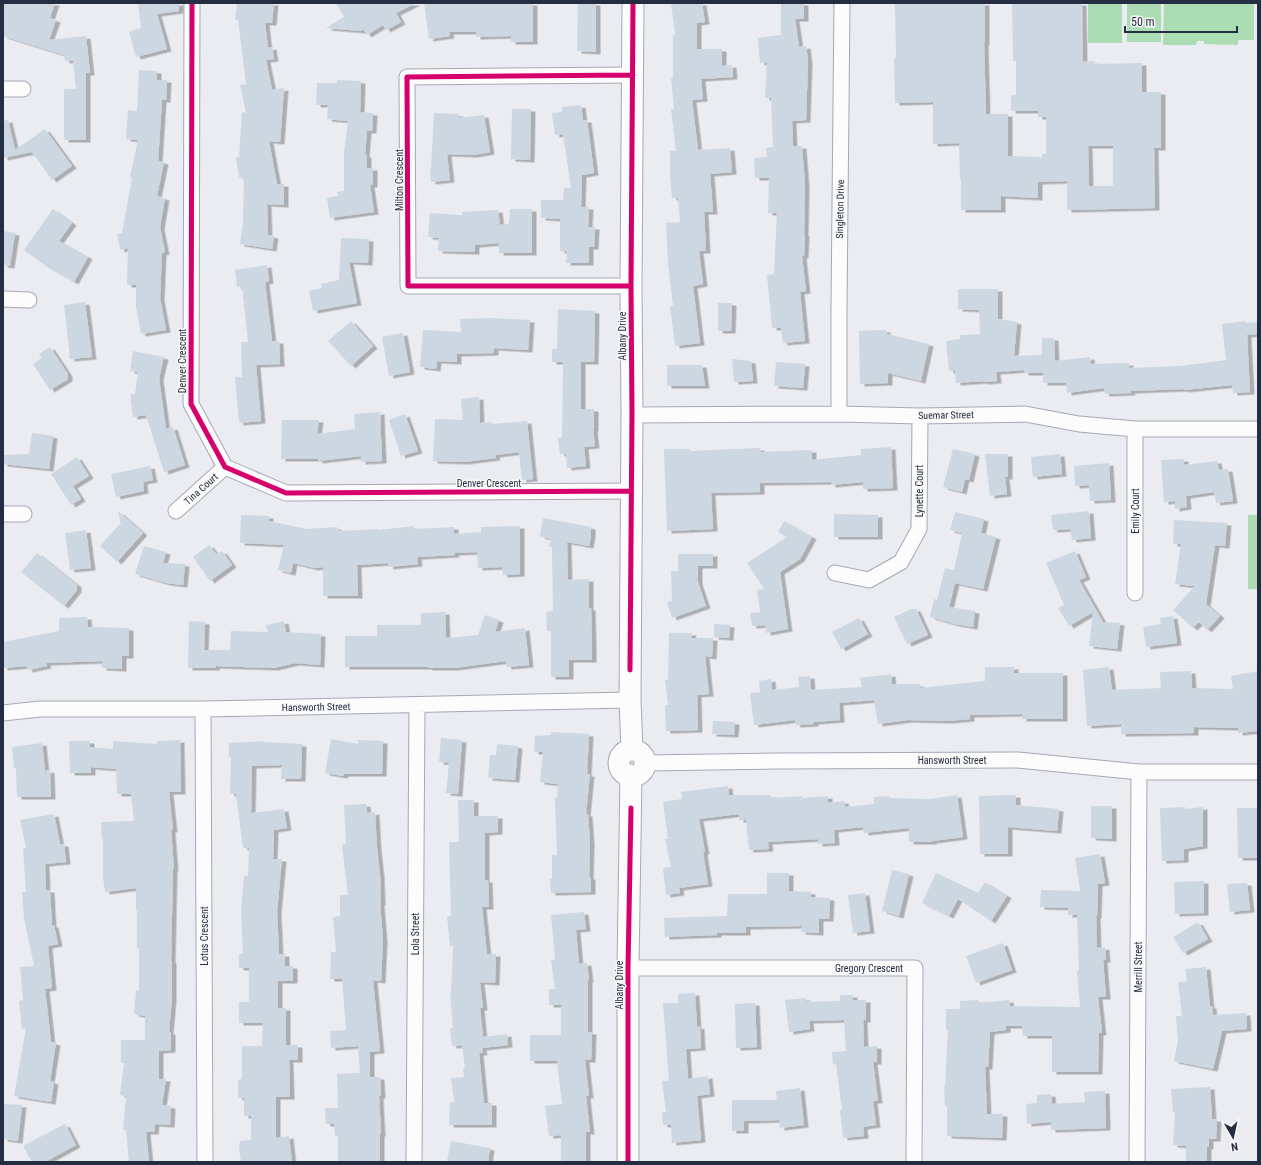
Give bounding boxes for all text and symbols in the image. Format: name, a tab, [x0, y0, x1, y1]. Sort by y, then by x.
scale bar	[1125, 8, 1237, 34]
text: 50 m	[1131, 15, 1155, 29]
street label: Milton Crescent	[394, 149, 405, 211]
street label: Singleton Drive	[834, 179, 846, 239]
street label: Albany Drive	[617, 311, 628, 361]
street label: Denver Crescent	[177, 329, 188, 393]
street label: Suemar Street	[918, 409, 974, 421]
street label: Lynette Court	[914, 465, 925, 517]
street label: Tina Court	[182, 471, 220, 507]
street label: Denver Crescent	[457, 478, 521, 489]
street label: Emily Court	[1130, 488, 1141, 534]
street label: Hansworth Street	[282, 701, 350, 713]
street label: Hansworth Street	[918, 755, 986, 766]
street label: Lotus Crescent	[199, 906, 210, 966]
street label: Lola Street	[410, 913, 421, 955]
street label: Merrill Street	[1133, 941, 1144, 992]
street label: Albany Drive	[614, 960, 625, 1010]
street label: Gregory Crescent	[835, 963, 903, 974]
north arrow	[1213, 1117, 1253, 1157]
text: N	[1230, 1139, 1239, 1153]

